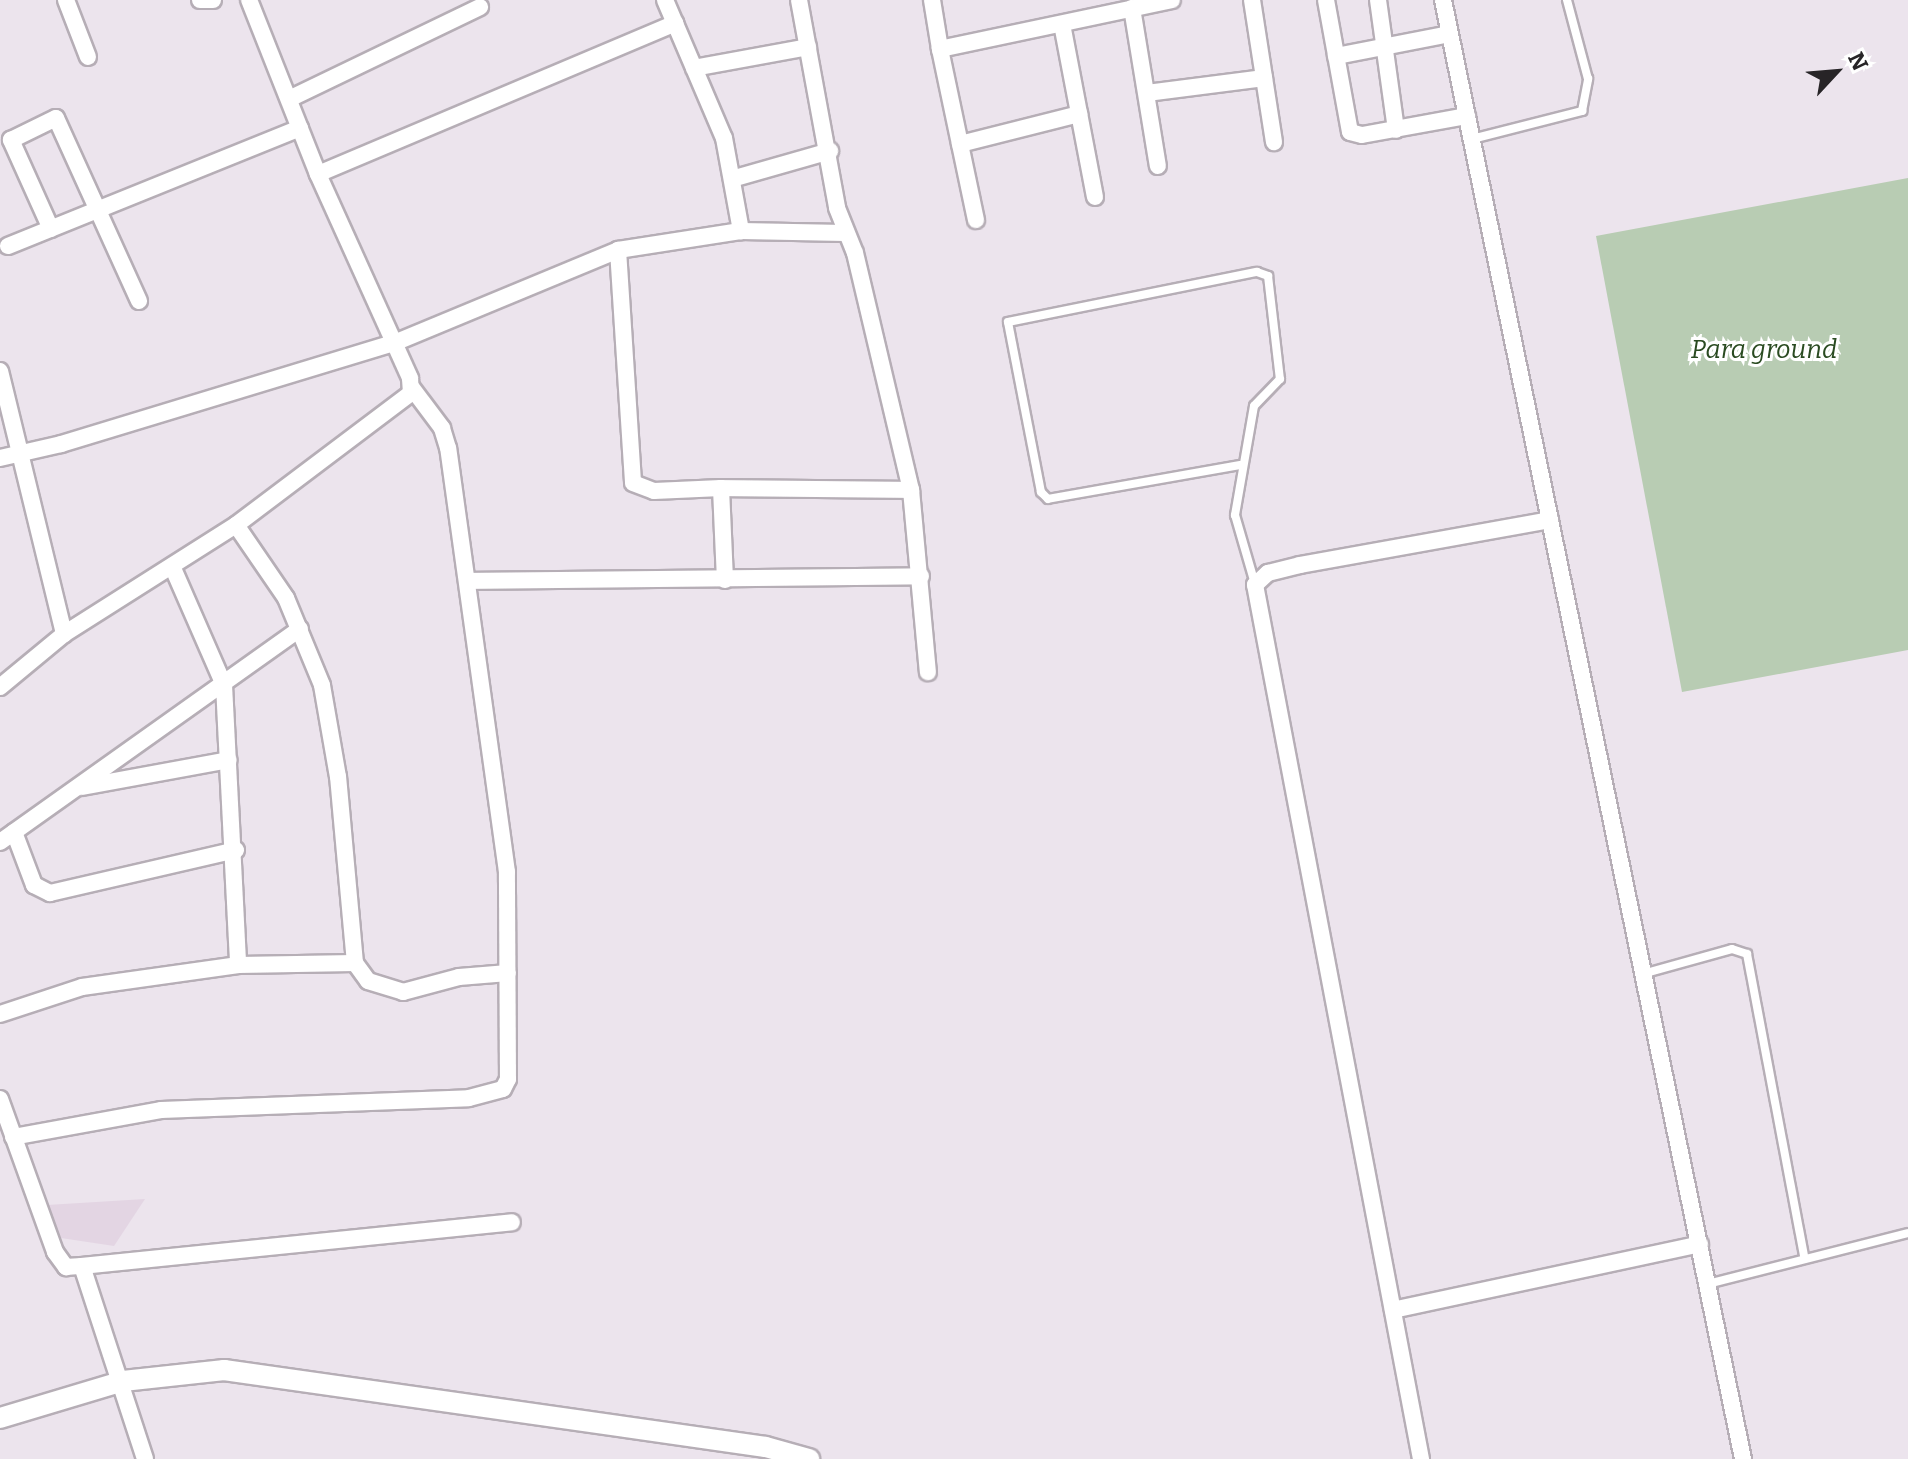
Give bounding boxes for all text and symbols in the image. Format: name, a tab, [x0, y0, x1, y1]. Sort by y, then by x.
north arrow	[1796, 32, 1876, 112]
text: N	[1842, 48, 1874, 75]
park label: Para ground	[1691, 334, 1837, 366]

